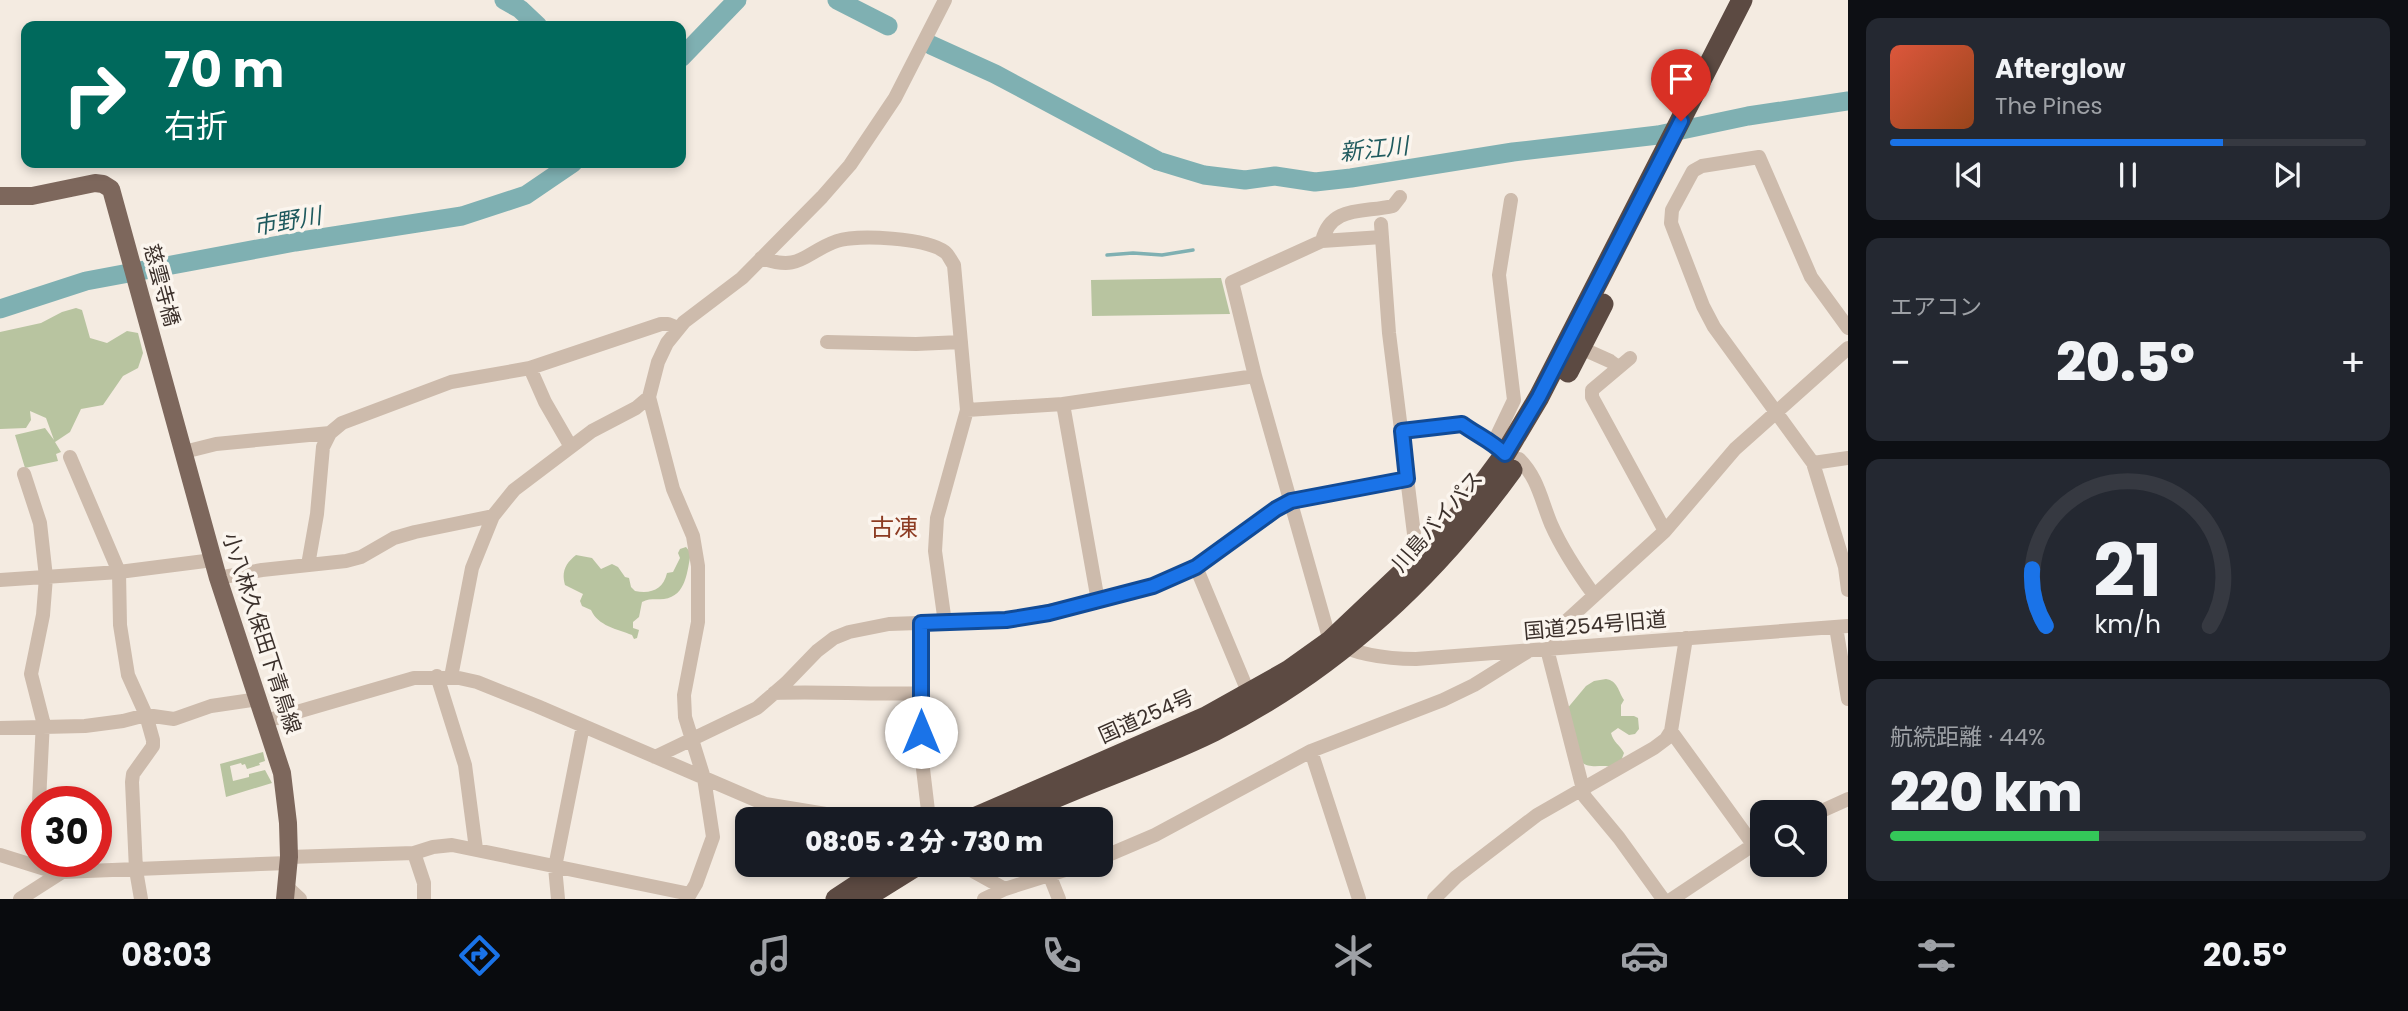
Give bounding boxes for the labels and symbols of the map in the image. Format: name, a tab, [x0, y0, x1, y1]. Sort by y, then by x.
pin	[1651, 49, 1711, 121]
water label: 新江川	[1338, 129, 1413, 169]
water label: 市野川	[250, 199, 327, 243]
street label: 慈雲寺橋	[137, 241, 187, 329]
street label: 川島バイパス	[1385, 464, 1489, 578]
district label: 古凍	[870, 511, 918, 544]
street label: 小八林久保田下青鳥線	[216, 529, 308, 737]
street label: 国道254号旧道	[1522, 604, 1668, 646]
street label: 国道254号	[1094, 682, 1198, 750]
position arrow	[884, 695, 958, 769]
speed limit sign: 30	[21, 786, 112, 877]

